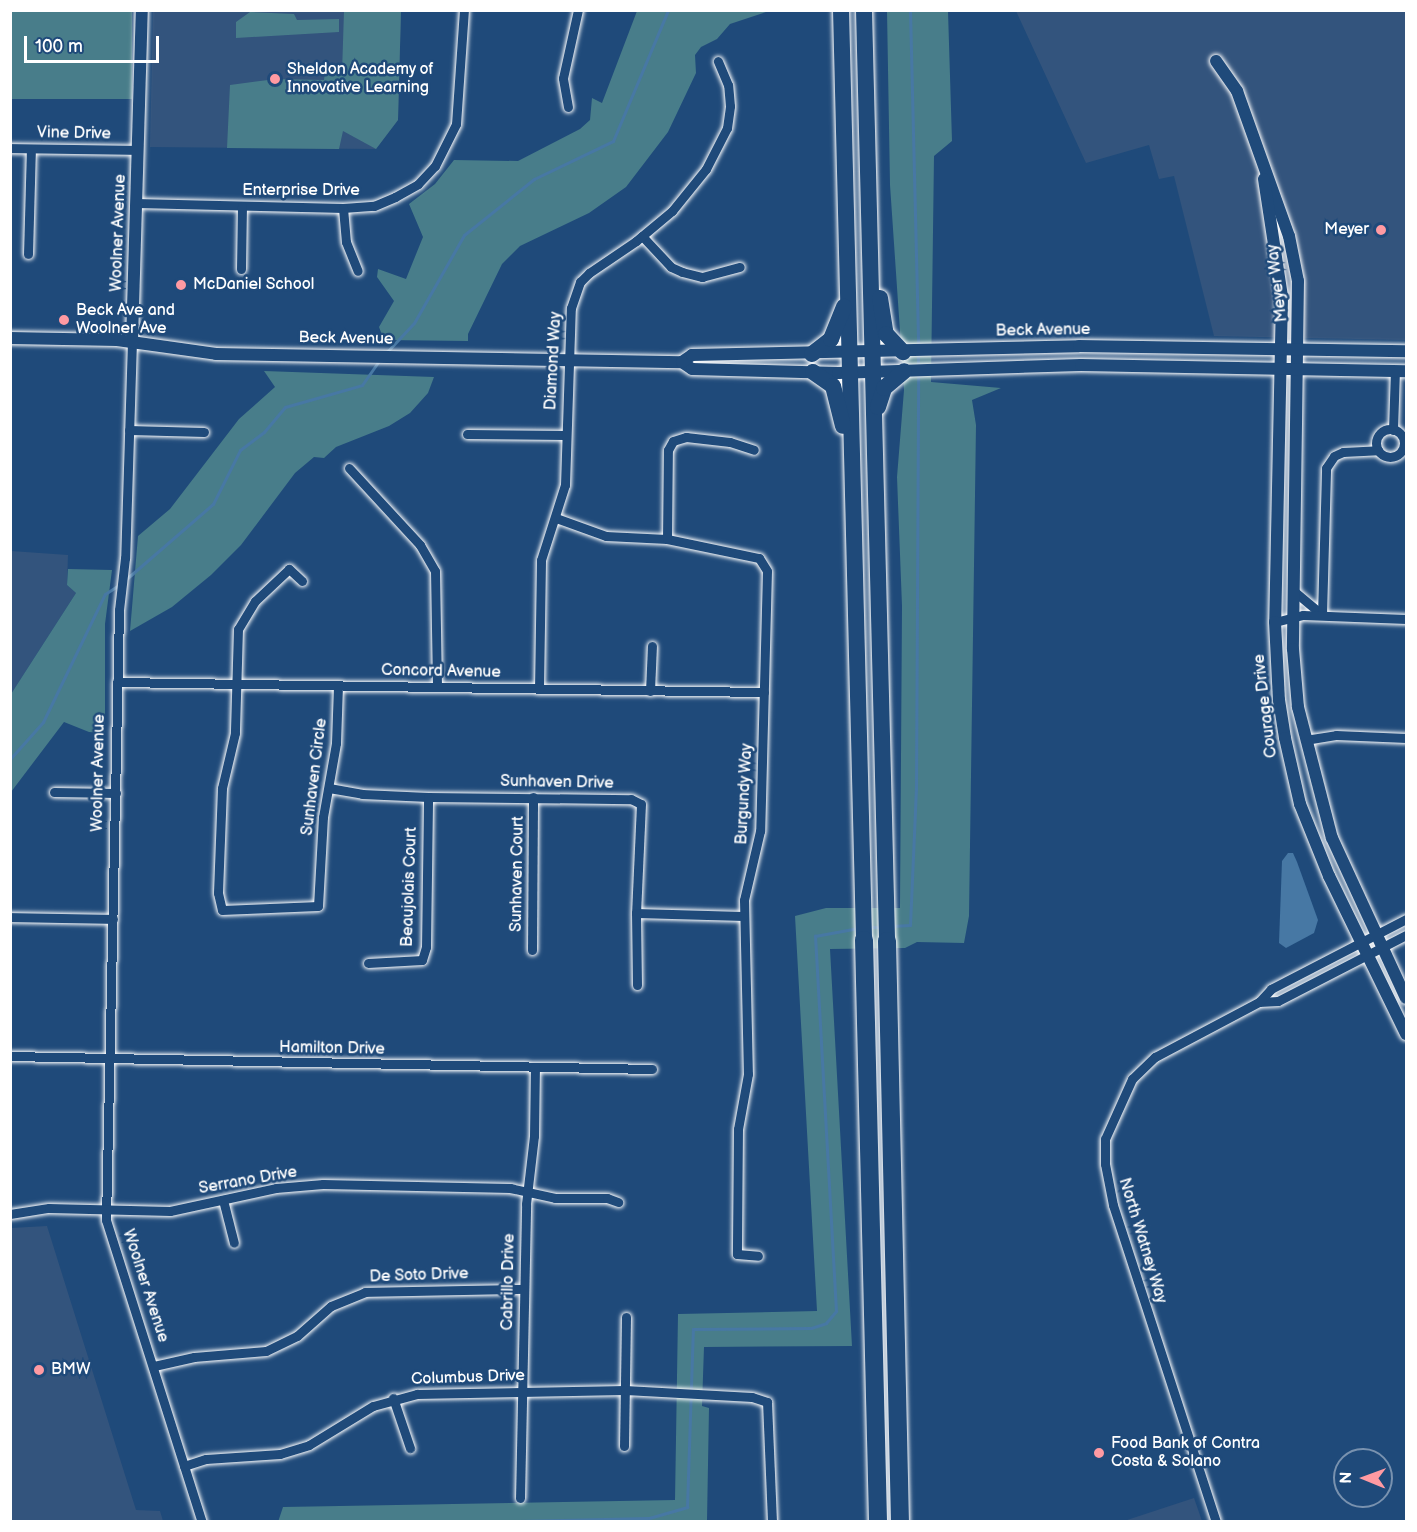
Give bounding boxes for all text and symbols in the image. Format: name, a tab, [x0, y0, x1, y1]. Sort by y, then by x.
scale bar	[27, 24, 162, 62]
text: 100 m	[35, 36, 83, 57]
place label: Sheldon Academy of Innovative Learning	[287, 60, 435, 98]
marker: Sheldon Academy of Innovative Learning	[268, 72, 282, 86]
street label: Vine Drive	[37, 124, 111, 144]
street label: Woolner Avenue	[107, 174, 131, 292]
street label: Enterprise Drive	[242, 181, 360, 201]
place label: Meyer	[1324, 220, 1369, 240]
marker: Meyer	[1374, 223, 1388, 237]
street label: Meyer Way	[1264, 243, 1292, 323]
place label: McDaniel School	[193, 275, 315, 295]
marker: McDaniel School	[174, 278, 188, 292]
place label: Beck Ave and Woolner Ave	[76, 301, 175, 339]
street label: Diamond Way	[542, 311, 566, 411]
marker: Beck Ave and Woolner Ave	[57, 313, 71, 327]
street label: Beck Avenue	[995, 321, 1091, 341]
street label: Beck Avenue	[298, 329, 394, 349]
street label: Courage Drive	[1250, 653, 1282, 759]
street label: Concord Avenue	[381, 661, 501, 683]
street label: Woolner Avenue	[88, 714, 110, 832]
street label: Sunhaven Circle	[298, 717, 332, 837]
street label: Burgundy Way	[733, 742, 757, 846]
street label: Sunhaven Drive	[500, 772, 614, 794]
street label: Sunhaven Court	[507, 816, 529, 932]
street label: Beaujolais Court	[398, 827, 422, 947]
street label: Hamilton Drive	[279, 1038, 385, 1060]
street label: Serrano Drive	[197, 1163, 299, 1199]
street label: North Watney Way	[1113, 1175, 1171, 1307]
street label: Woolner Avenue	[118, 1227, 172, 1345]
street label: Cabrillo Drive	[499, 1233, 519, 1331]
street label: De Soto Drive	[369, 1265, 469, 1287]
place label: BMW	[51, 1360, 90, 1380]
marker: BMW	[32, 1363, 46, 1377]
street label: Columbus Drive	[411, 1366, 525, 1390]
place label: Food Bank of Contra Costa & Solano	[1111, 1434, 1260, 1472]
marker: Food Bank of Contra Costa & Solano	[1092, 1446, 1106, 1460]
north arrow	[1333, 1448, 1393, 1508]
text: N	[1337, 1472, 1356, 1484]

